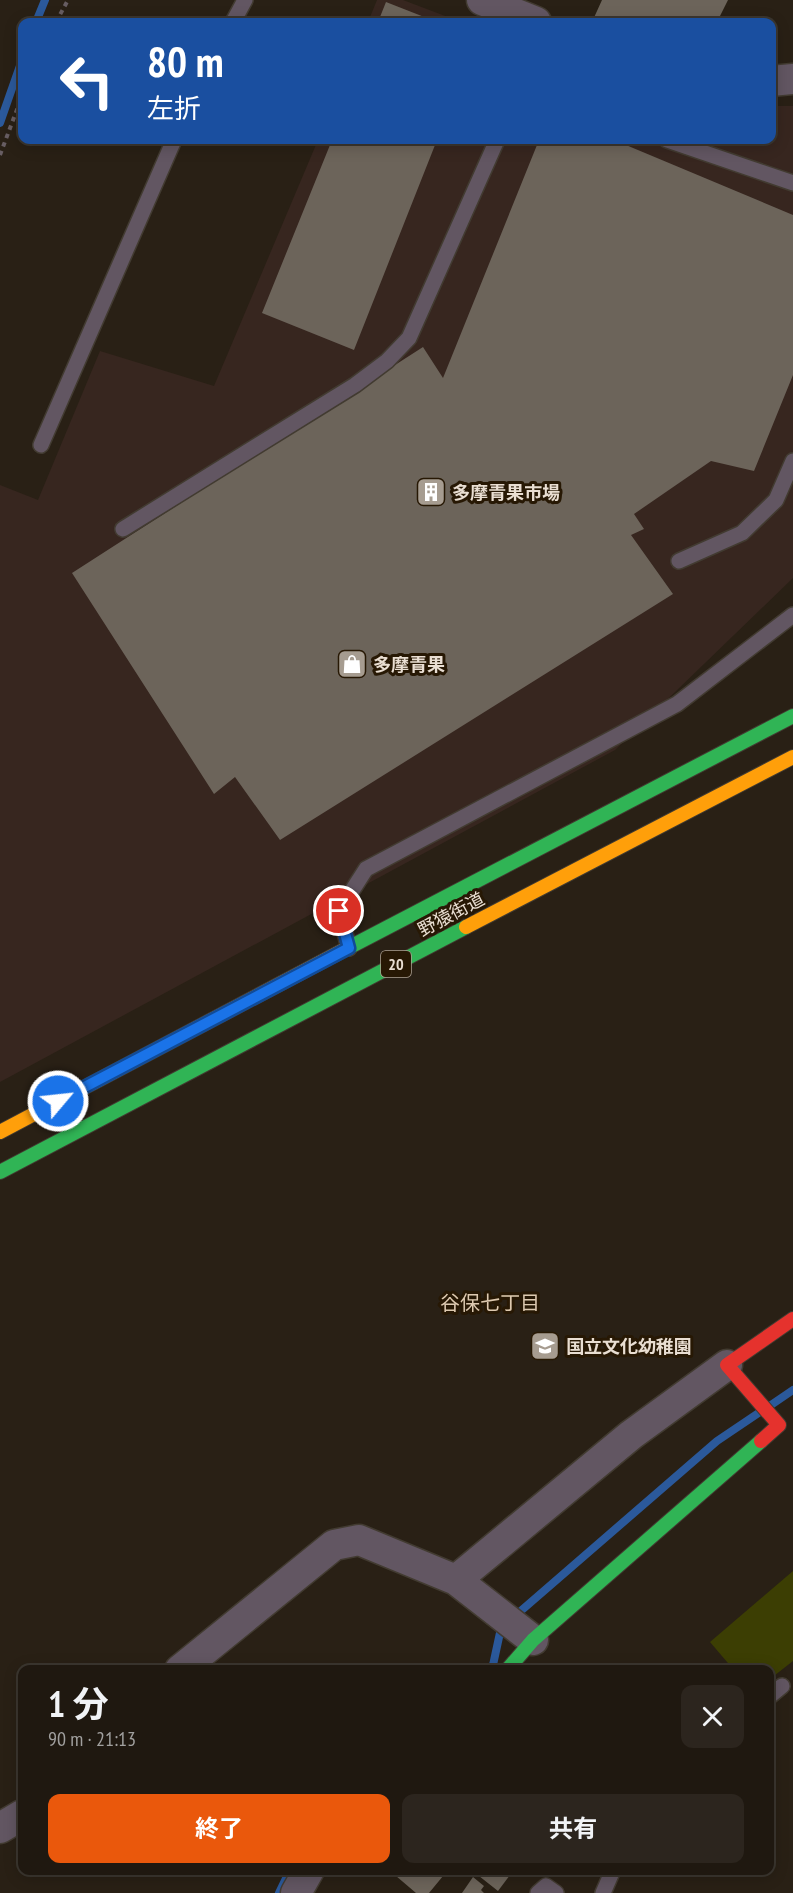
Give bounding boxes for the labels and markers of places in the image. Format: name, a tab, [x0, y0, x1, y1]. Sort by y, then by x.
building icon: 多摩青果市場	[415, 476, 447, 508]
place label: 多摩青果市場	[452, 481, 560, 504]
shop icon: 多摩青果	[336, 648, 368, 680]
place label: 多摩青果	[373, 653, 445, 676]
pin	[313, 885, 364, 936]
school or university icon: 国立文化幼稚園	[529, 1330, 561, 1362]
place label: 国立文化幼稚園	[566, 1335, 692, 1358]

